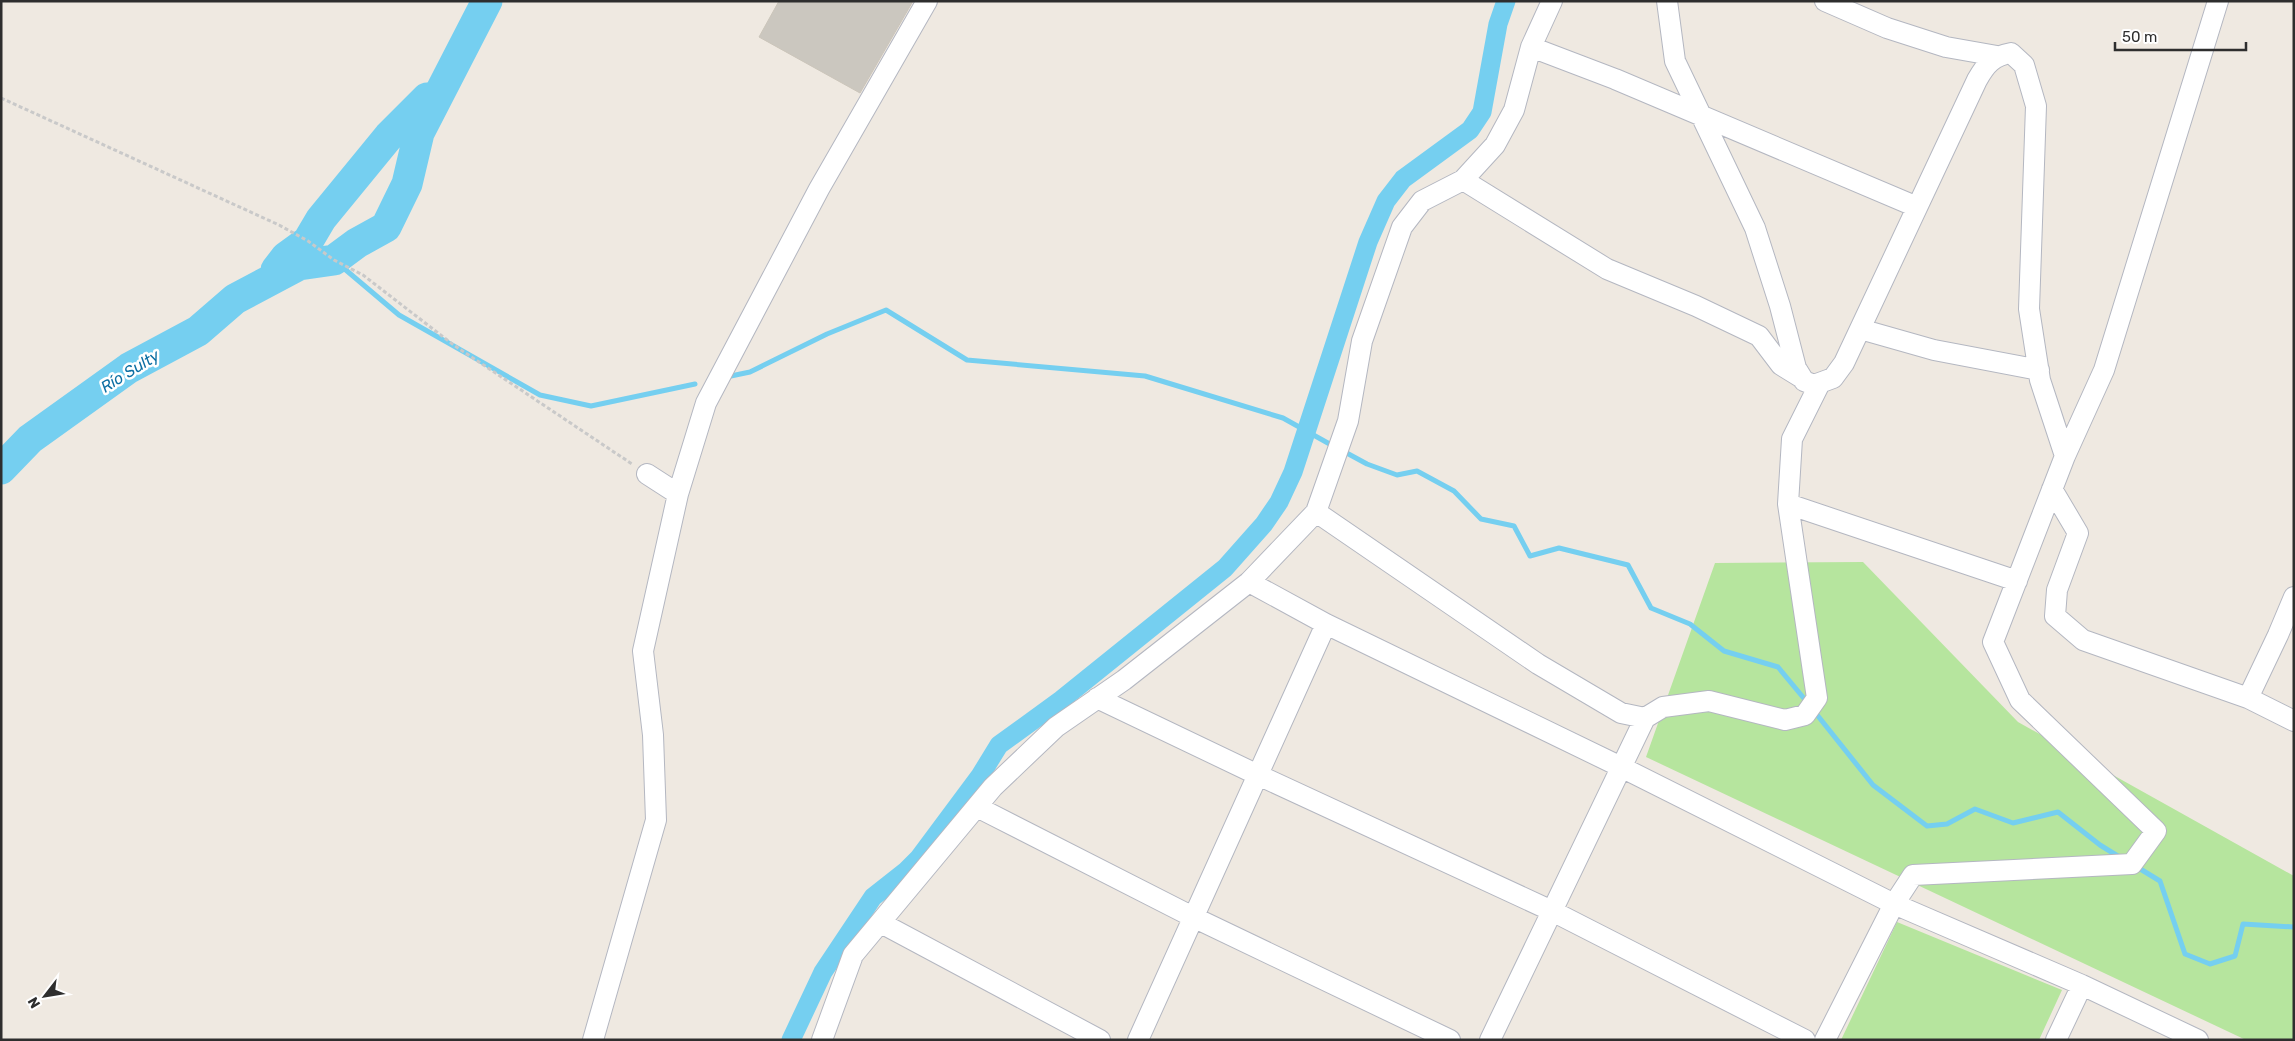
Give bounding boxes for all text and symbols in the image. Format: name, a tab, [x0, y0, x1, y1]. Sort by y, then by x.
scale bar	[2115, 20, 2246, 52]
text: 50 m	[2122, 28, 2157, 46]
water label: Río Sulty	[97, 345, 164, 397]
north arrow	[20, 971, 70, 1021]
text: N	[24, 994, 44, 1011]

